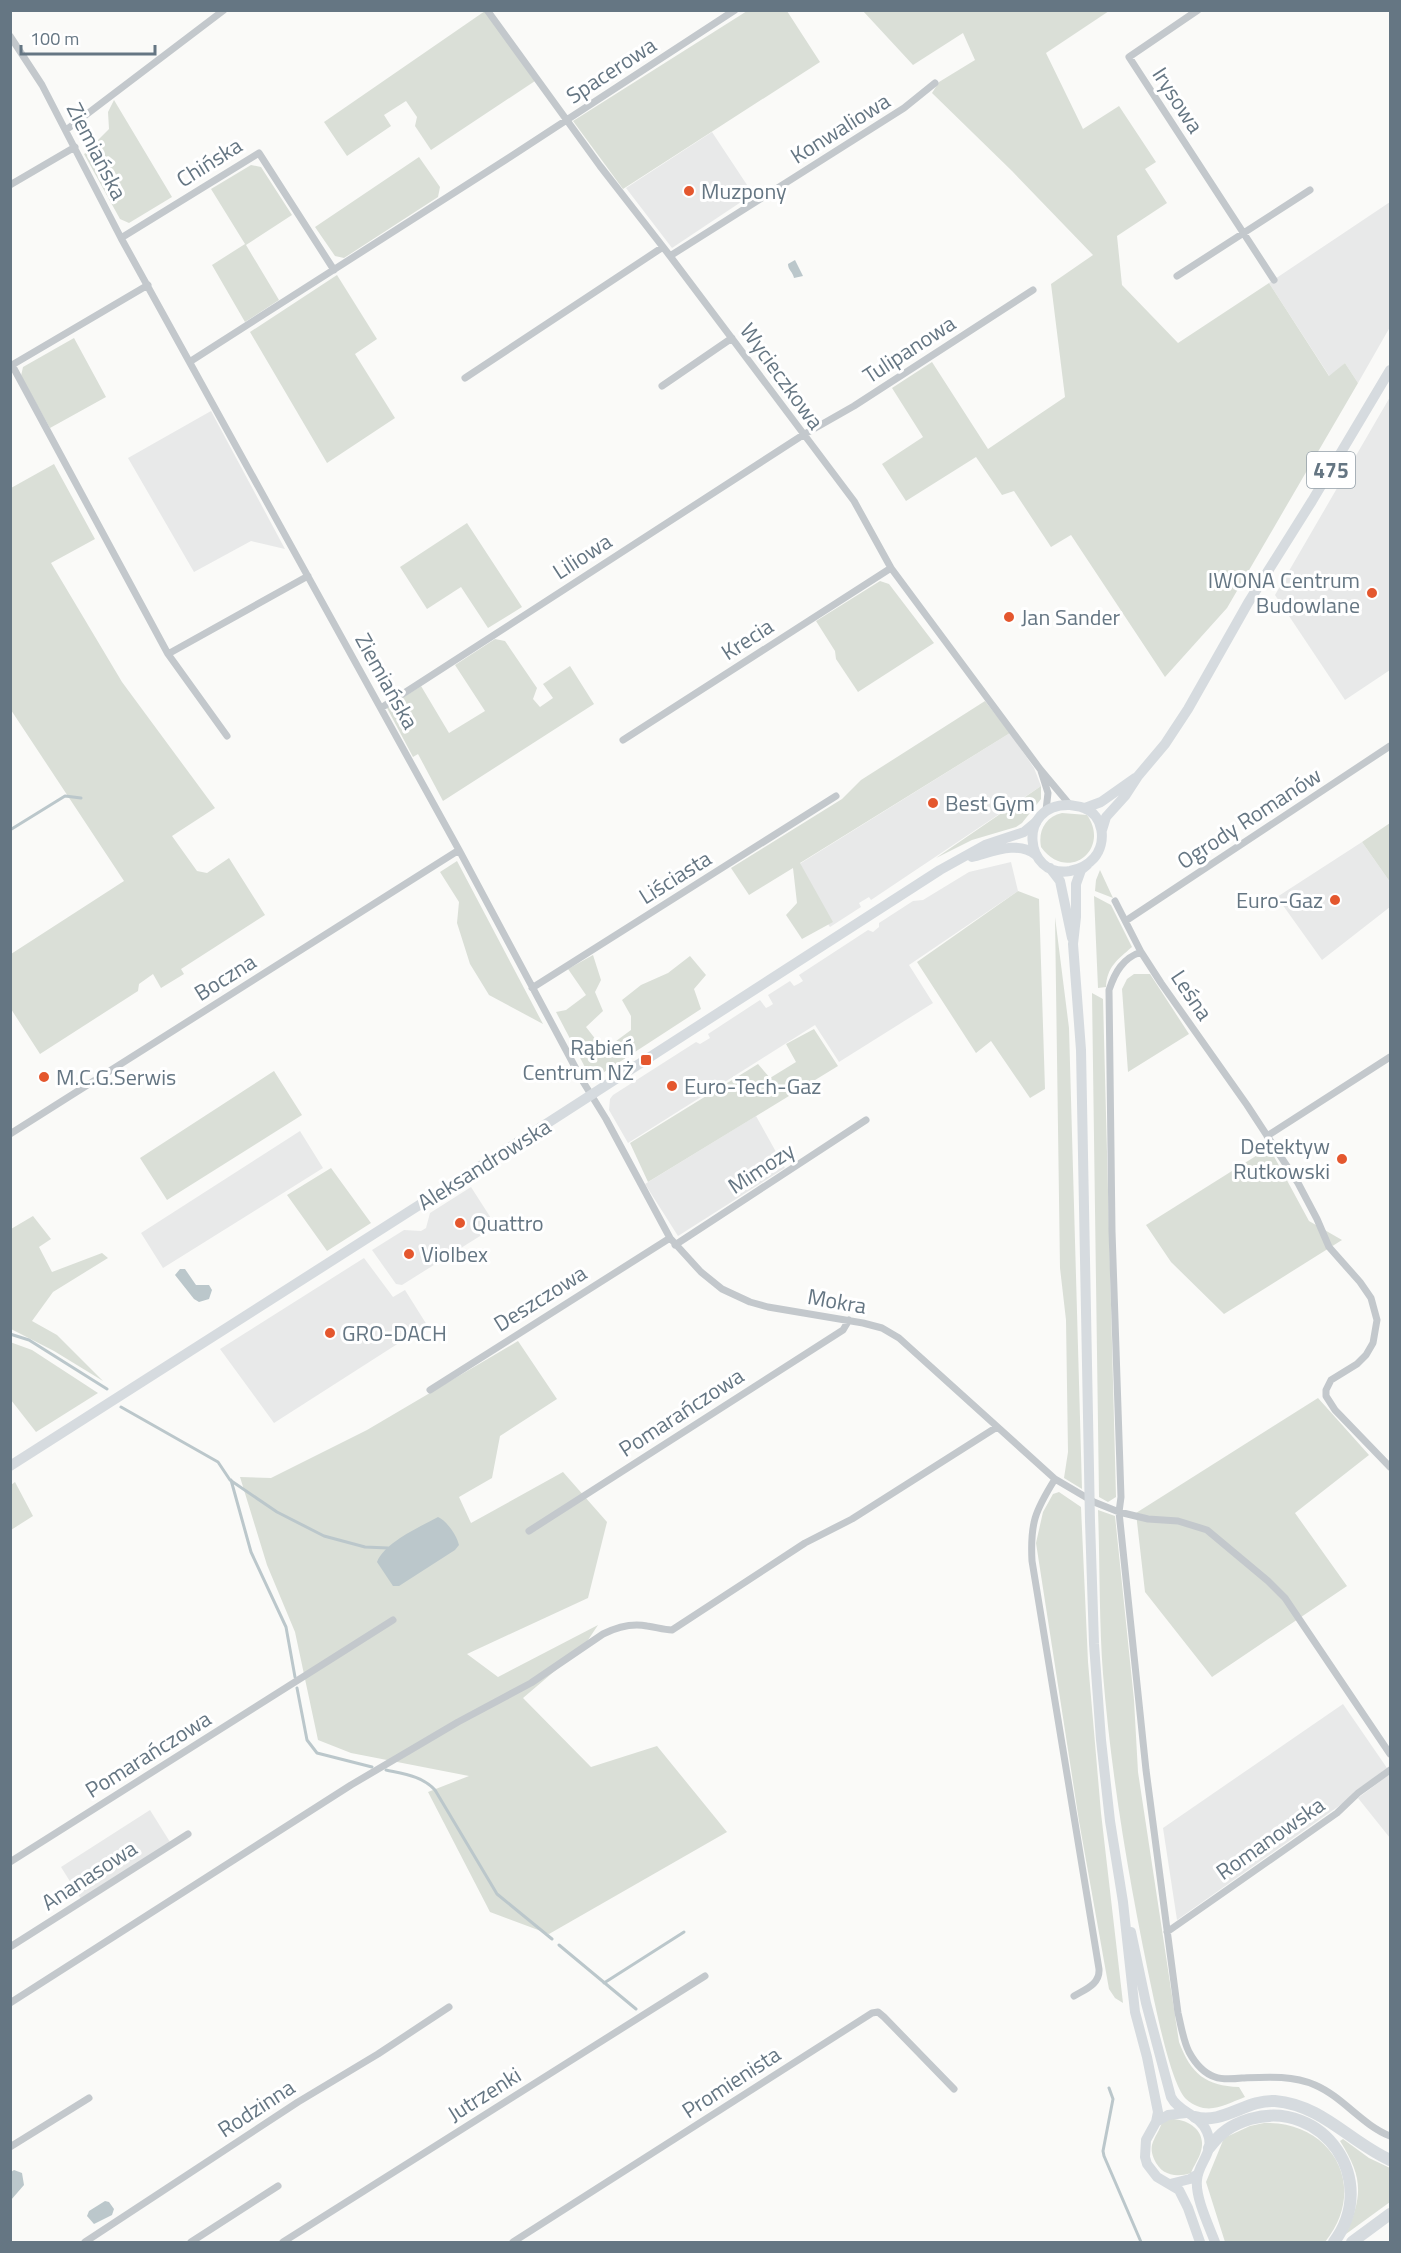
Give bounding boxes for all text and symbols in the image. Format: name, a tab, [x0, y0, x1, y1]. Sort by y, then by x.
scale bar	[21, 18, 154, 56]
text: 100 m	[30, 25, 79, 52]
street label: Spacerowa	[559, 28, 663, 112]
street label: Irysowa	[1144, 60, 1212, 140]
street label: Konwaliowa	[783, 84, 897, 172]
street label: Ziemiańska	[58, 96, 136, 206]
street label: Chińska	[169, 128, 249, 196]
place label: Muzpony	[701, 174, 787, 208]
marker: Muzpony	[682, 184, 696, 198]
street label: Tulipanowa	[856, 306, 962, 392]
street label: Wycieczkowa	[732, 316, 832, 436]
road number: 475	[1307, 452, 1355, 488]
street label: Liliowa	[546, 524, 618, 588]
place label: IWONA Centrum Budowlane	[1208, 563, 1360, 622]
marker: IWONA Centrum Budowlane	[1365, 586, 1379, 600]
place label: Jan Sander	[1021, 600, 1121, 634]
street label: Krecia	[714, 609, 780, 669]
marker: Jan Sander	[1002, 610, 1016, 624]
street label: Ziemiańska	[347, 627, 427, 735]
street label: Ogrody Romanów	[1170, 758, 1328, 878]
place label: Best Gym	[945, 786, 1035, 820]
marker: Best Gym	[926, 796, 940, 810]
street label: Liściasta	[632, 841, 718, 913]
place label: Euro-Gaz	[1236, 883, 1323, 917]
marker: Euro-Gaz	[1328, 893, 1342, 907]
street label: Boczna	[187, 945, 263, 1009]
street label: Leśna	[1163, 963, 1221, 1027]
place label: Rąbień Centrum NŻ	[522, 1030, 634, 1089]
marker: Rąbień Centrum NŻ	[639, 1053, 653, 1067]
place label: M.C.G.Serwis	[56, 1060, 176, 1094]
place label: Euro-Tech-Gaz	[684, 1069, 821, 1103]
marker: M.C.G.Serwis	[37, 1070, 51, 1084]
marker: Euro-Tech-Gaz	[665, 1079, 679, 1093]
street label: Aleksandrowska	[411, 1109, 557, 1219]
place label: Detektyw Rutkowski	[1233, 1129, 1330, 1188]
street label: Mimozy	[721, 1133, 802, 1202]
marker: Detektyw Rutkowski	[1335, 1152, 1349, 1166]
place label: Quattro	[472, 1206, 544, 1240]
marker: Quattro	[453, 1216, 467, 1230]
place label: Violbex	[421, 1237, 488, 1271]
marker: Violbex	[402, 1247, 416, 1261]
street label: Deszczowa	[487, 1256, 593, 1340]
street label: Mokra	[805, 1279, 869, 1323]
place label: GRO-DACH	[342, 1316, 447, 1350]
marker: GRO-DACH	[323, 1326, 337, 1340]
street label: Pomarańczowa	[612, 1359, 750, 1465]
street label: Pomarańczowa	[78, 1702, 218, 1806]
street label: Romanowska	[1209, 1788, 1331, 1888]
street label: Ananasowa	[34, 1831, 144, 1919]
street label: Promienista	[675, 2037, 787, 2127]
street label: Jutrzenki	[440, 2058, 528, 2130]
street label: Rodzinna	[211, 2070, 301, 2146]

